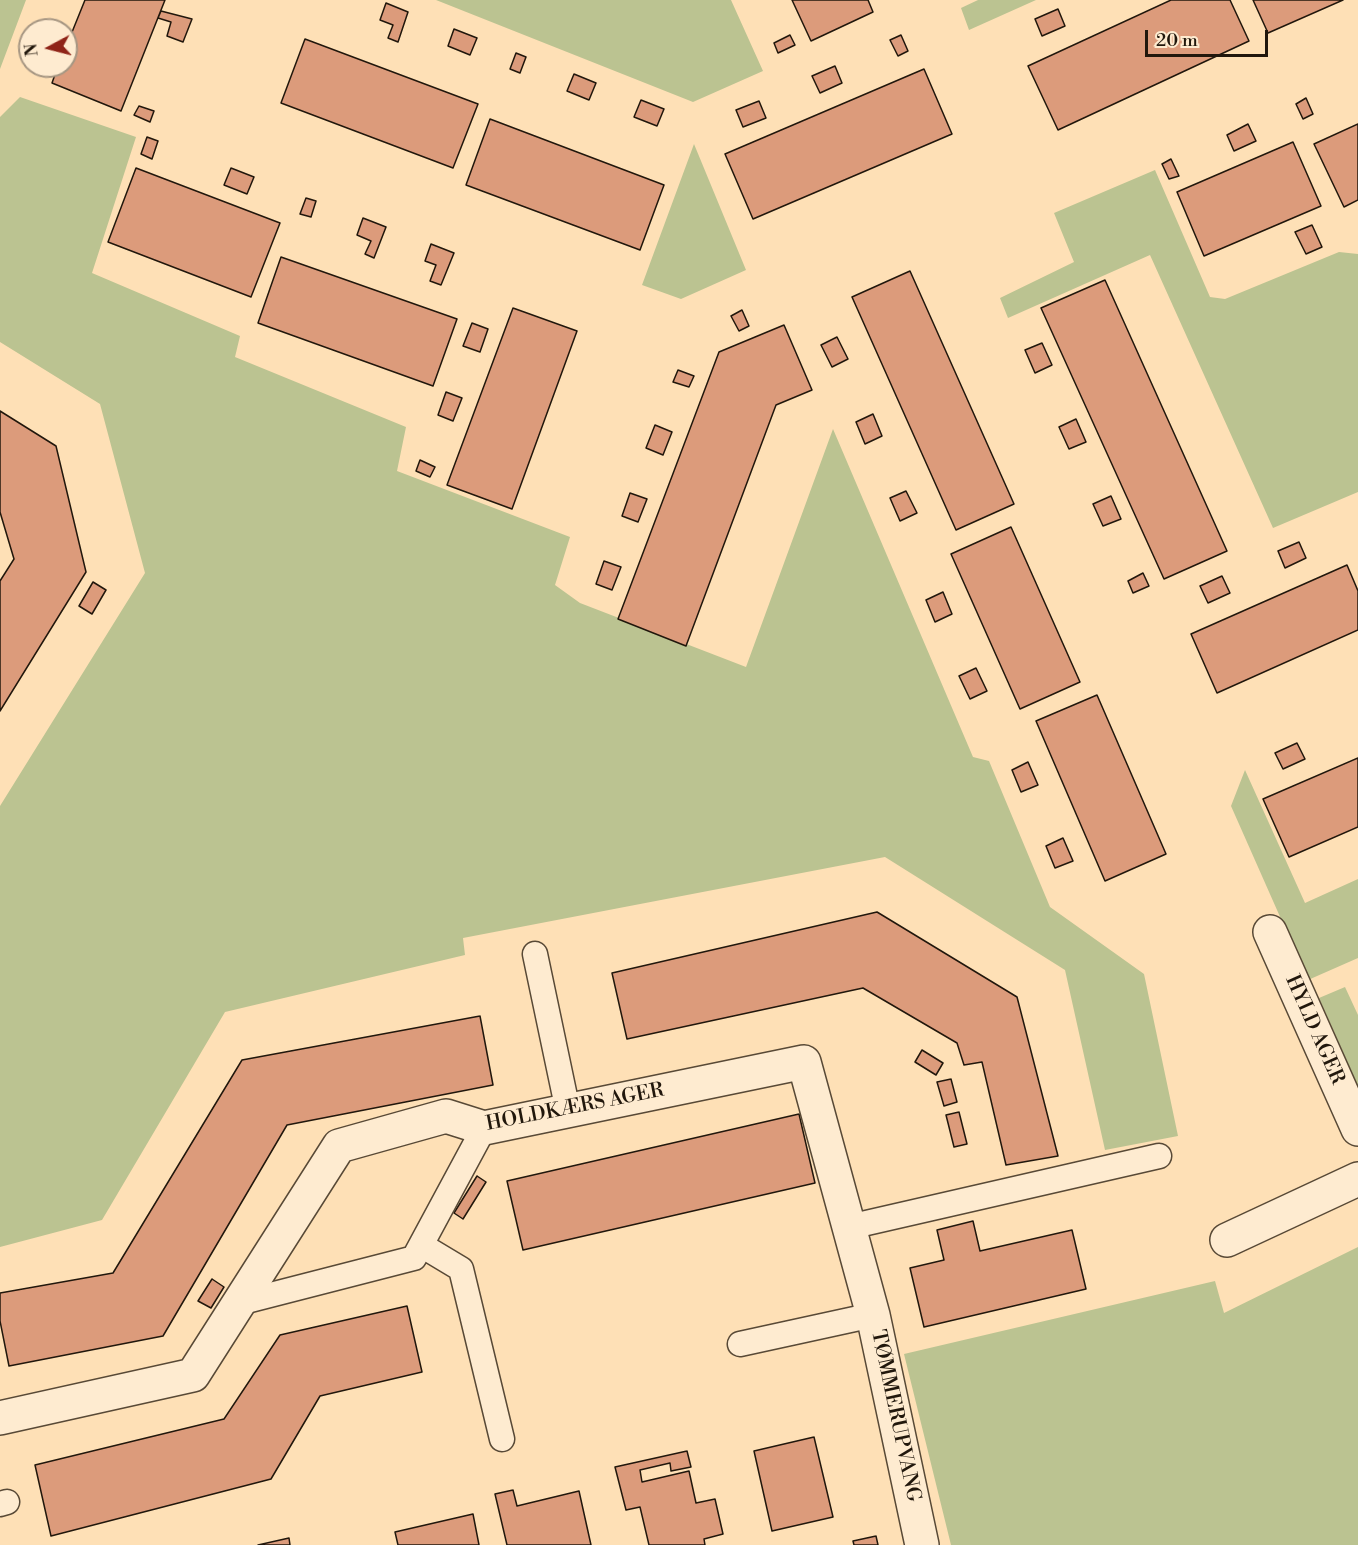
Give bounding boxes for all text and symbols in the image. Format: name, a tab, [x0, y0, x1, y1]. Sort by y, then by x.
north arrow	[18, 18, 78, 78]
scale bar	[1148, 18, 1271, 56]
text: 20 m	[1156, 29, 1198, 52]
text: N	[21, 42, 43, 57]
street label: HYLD AGER	[1279, 972, 1349, 1088]
street label: HOLDKÆRS AGER	[484, 1079, 666, 1137]
street label: TØMMERUPVANG	[865, 1328, 925, 1504]

